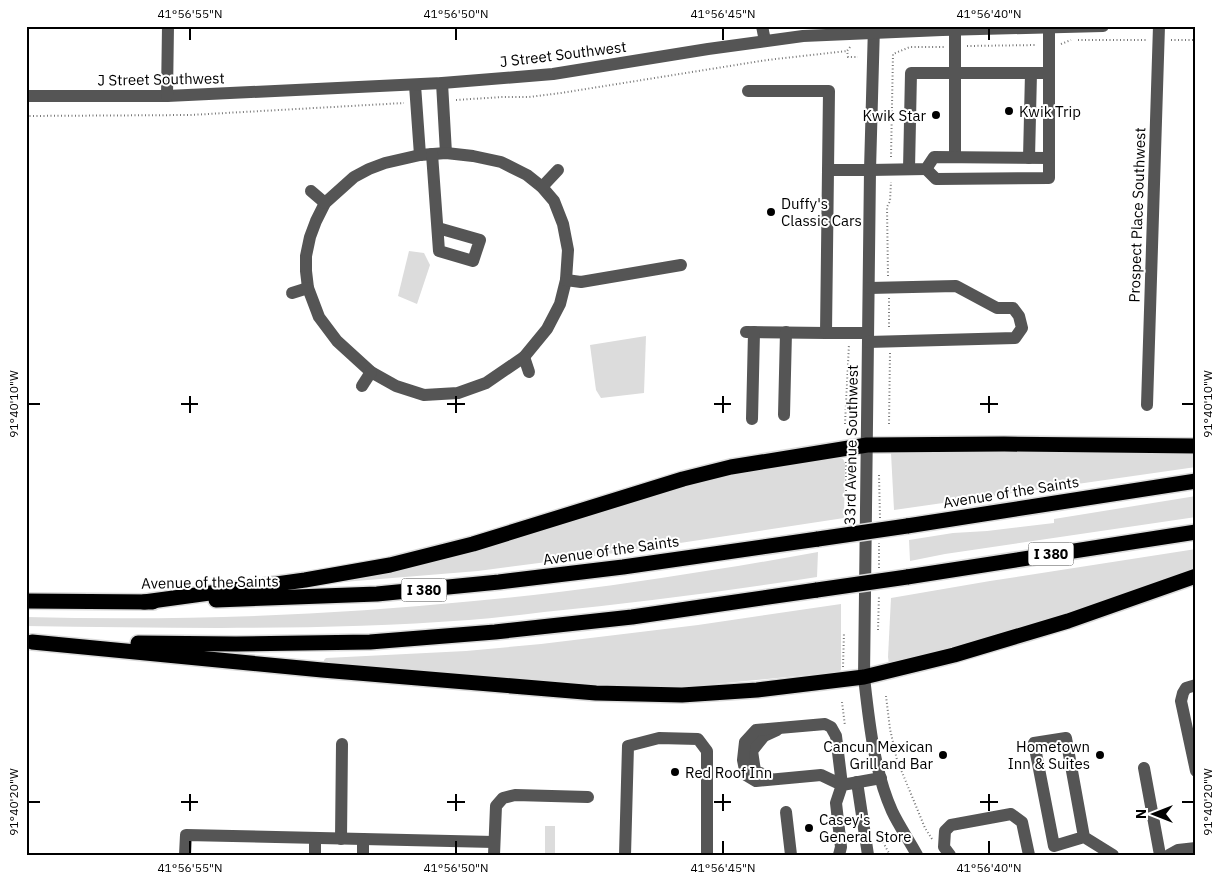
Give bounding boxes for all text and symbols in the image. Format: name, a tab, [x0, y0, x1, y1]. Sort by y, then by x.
text: 41°56'55"N	[157, 6, 223, 21]
text: 41°56'50"N	[423, 6, 489, 21]
text: 41°56'45"N	[690, 6, 756, 21]
text: 41°56'40"N	[956, 6, 1022, 21]
street label: J Street Southwest	[499, 37, 627, 71]
street label: J Street Southwest	[97, 68, 225, 90]
place label: Kwik Trip	[1019, 102, 1081, 121]
marker: Kwik Trip	[1003, 105, 1015, 117]
place label: Kwik Star	[862, 106, 926, 125]
marker: Kwik Star	[930, 109, 942, 121]
street label: Prospect Place Southwest	[1124, 127, 1150, 303]
place label: Duffy's Classic Cars	[781, 194, 862, 230]
marker: Duffy's Classic Cars	[765, 206, 777, 218]
street label: 33rd Avenue Southwest	[840, 364, 862, 526]
text: 91°40'10"W	[6, 370, 21, 438]
text: 91°40'10"W	[1200, 370, 1215, 438]
street label: Avenue of the Saints	[942, 472, 1080, 512]
street label: Avenue of the Saints	[542, 531, 680, 569]
road number: I 380	[1028, 542, 1074, 566]
street label: Avenue of the Saints	[141, 571, 279, 593]
road number: I 380	[402, 578, 446, 602]
place label: Cancun Mexican Grill and Bar	[823, 737, 933, 773]
place label: Hometown Inn & Suites	[1008, 737, 1090, 773]
marker: Cancun Mexican Grill and Bar	[937, 749, 949, 761]
marker: Hometown Inn & Suites	[1094, 749, 1106, 761]
place label: Red Roof Inn	[685, 763, 772, 782]
marker: Red Roof Inn	[669, 766, 681, 778]
text: 91°40'20"W	[6, 768, 21, 836]
text: 91°40'20"W	[1200, 768, 1215, 836]
north arrow	[1130, 788, 1180, 838]
text: N	[1132, 809, 1150, 819]
place label: Casey's General Store	[819, 810, 911, 846]
marker: Casey's General Store	[803, 822, 815, 834]
text: 41°56'55"N	[157, 860, 223, 875]
text: 41°56'50"N	[423, 860, 489, 875]
text: 41°56'45"N	[690, 860, 756, 875]
text: 41°56'40"N	[956, 860, 1022, 875]

